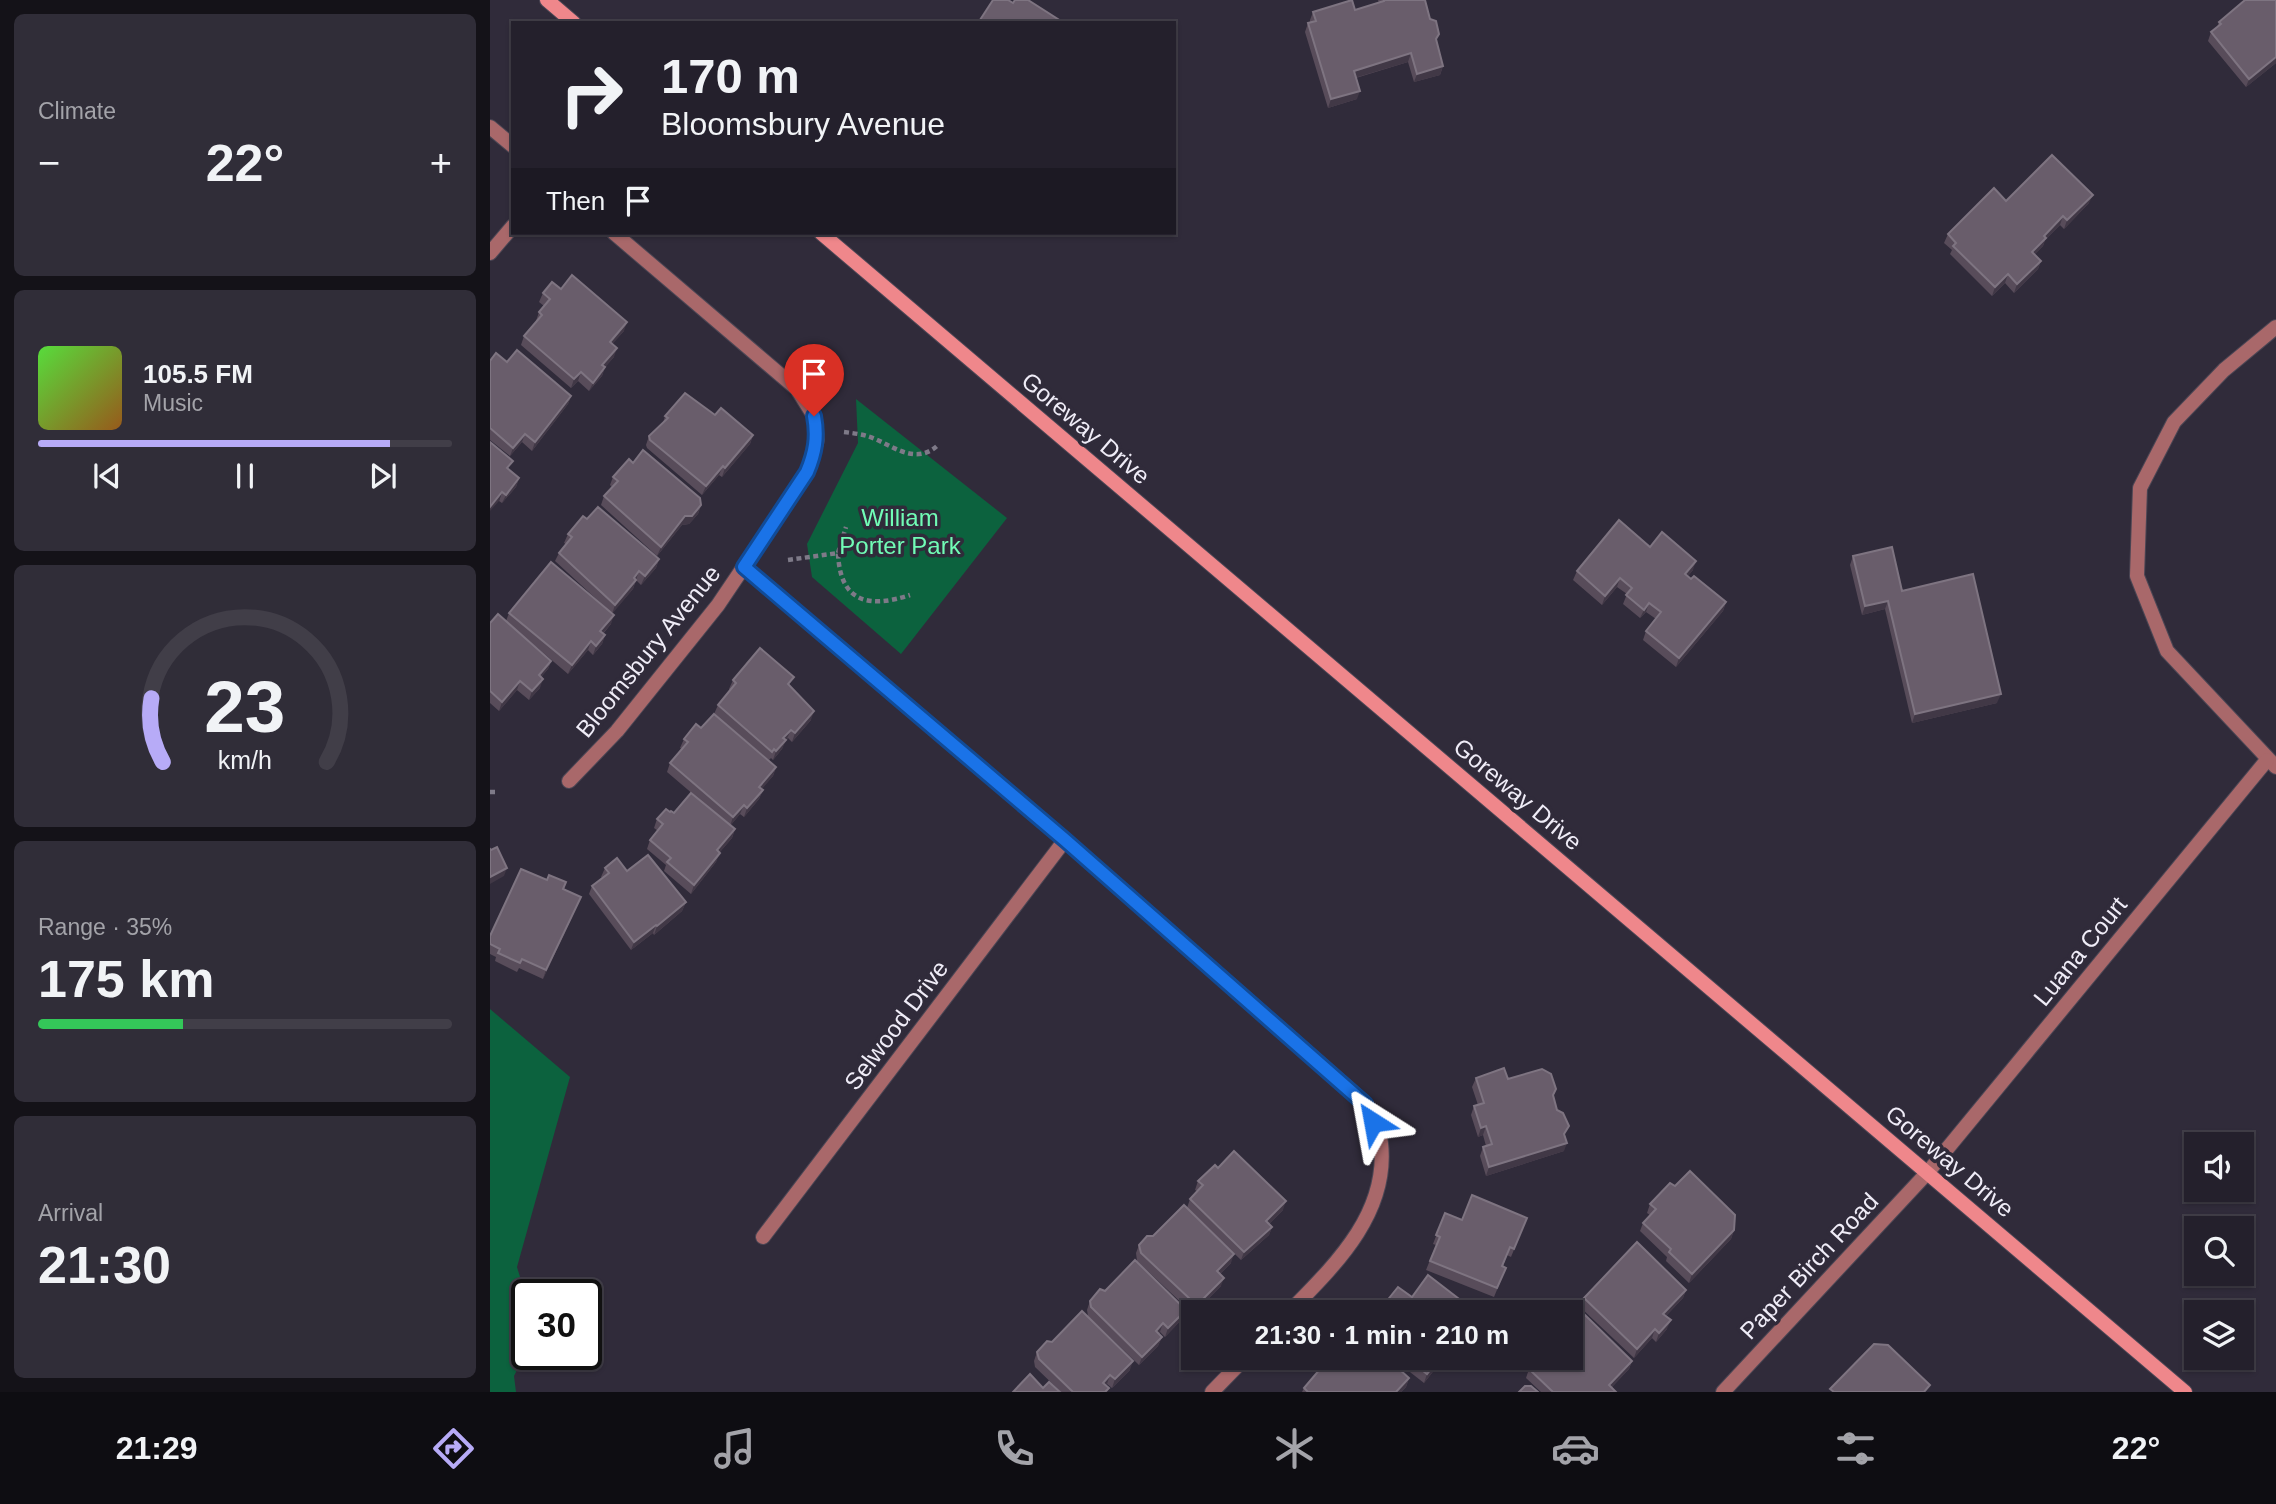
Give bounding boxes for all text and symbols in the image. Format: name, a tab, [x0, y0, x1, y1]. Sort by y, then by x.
icon: right	[546, 49, 637, 140]
text: 170 m	[661, 49, 800, 103]
text: Climate	[38, 98, 116, 124]
text: Bloomsbury Avenue	[661, 106, 945, 142]
text: 22°	[206, 134, 284, 192]
text: −	[38, 142, 60, 184]
text: +	[430, 142, 452, 184]
icon: arrive	[619, 182, 657, 220]
text: Then	[546, 186, 605, 216]
pin	[784, 344, 844, 416]
icon: arrive	[795, 355, 833, 393]
text: 105.5 FM	[143, 359, 253, 389]
street label: Goreway Drive	[1017, 367, 1155, 489]
text: Music	[143, 390, 203, 416]
icon: previous	[88, 457, 126, 495]
icon: pause	[226, 457, 264, 495]
icon: next	[364, 457, 402, 495]
park label: William Porter Park	[839, 504, 962, 559]
street label: Bloomsbury Avenue	[570, 560, 726, 742]
text: 23	[205, 666, 285, 747]
street label: Goreway Drive	[1449, 733, 1587, 855]
text: km/h	[218, 746, 272, 774]
street label: Luana Court	[2028, 891, 2132, 1011]
text: Range · 35%	[38, 914, 172, 940]
text: 175 km	[38, 950, 214, 1008]
street label: Selwood Drive	[839, 955, 953, 1095]
position arrow	[1336, 1085, 1410, 1159]
street label: Goreway Drive	[1881, 1100, 2019, 1222]
map controls	[2184, 1132, 2254, 1370]
button: sound	[2184, 1132, 2254, 1202]
street label: Paper Birch Road	[1735, 1188, 1883, 1344]
text: Arrival	[38, 1200, 103, 1226]
button: search	[2184, 1216, 2254, 1286]
text: 21:30	[38, 1236, 171, 1294]
speed limit sign: 30	[511, 1279, 602, 1370]
button: layers	[2184, 1300, 2254, 1370]
text: 21:30 · 1 min · 210 m	[1255, 1320, 1509, 1350]
icon: directions	[429, 1424, 478, 1473]
icon: music	[710, 1424, 759, 1473]
icon: phone	[990, 1424, 1039, 1473]
icon: climate	[1270, 1424, 1319, 1473]
icon: car	[1551, 1424, 1600, 1473]
icon: filters	[1831, 1424, 1880, 1473]
text: 21:29	[116, 1430, 198, 1466]
text: 22°	[2112, 1430, 2160, 1466]

